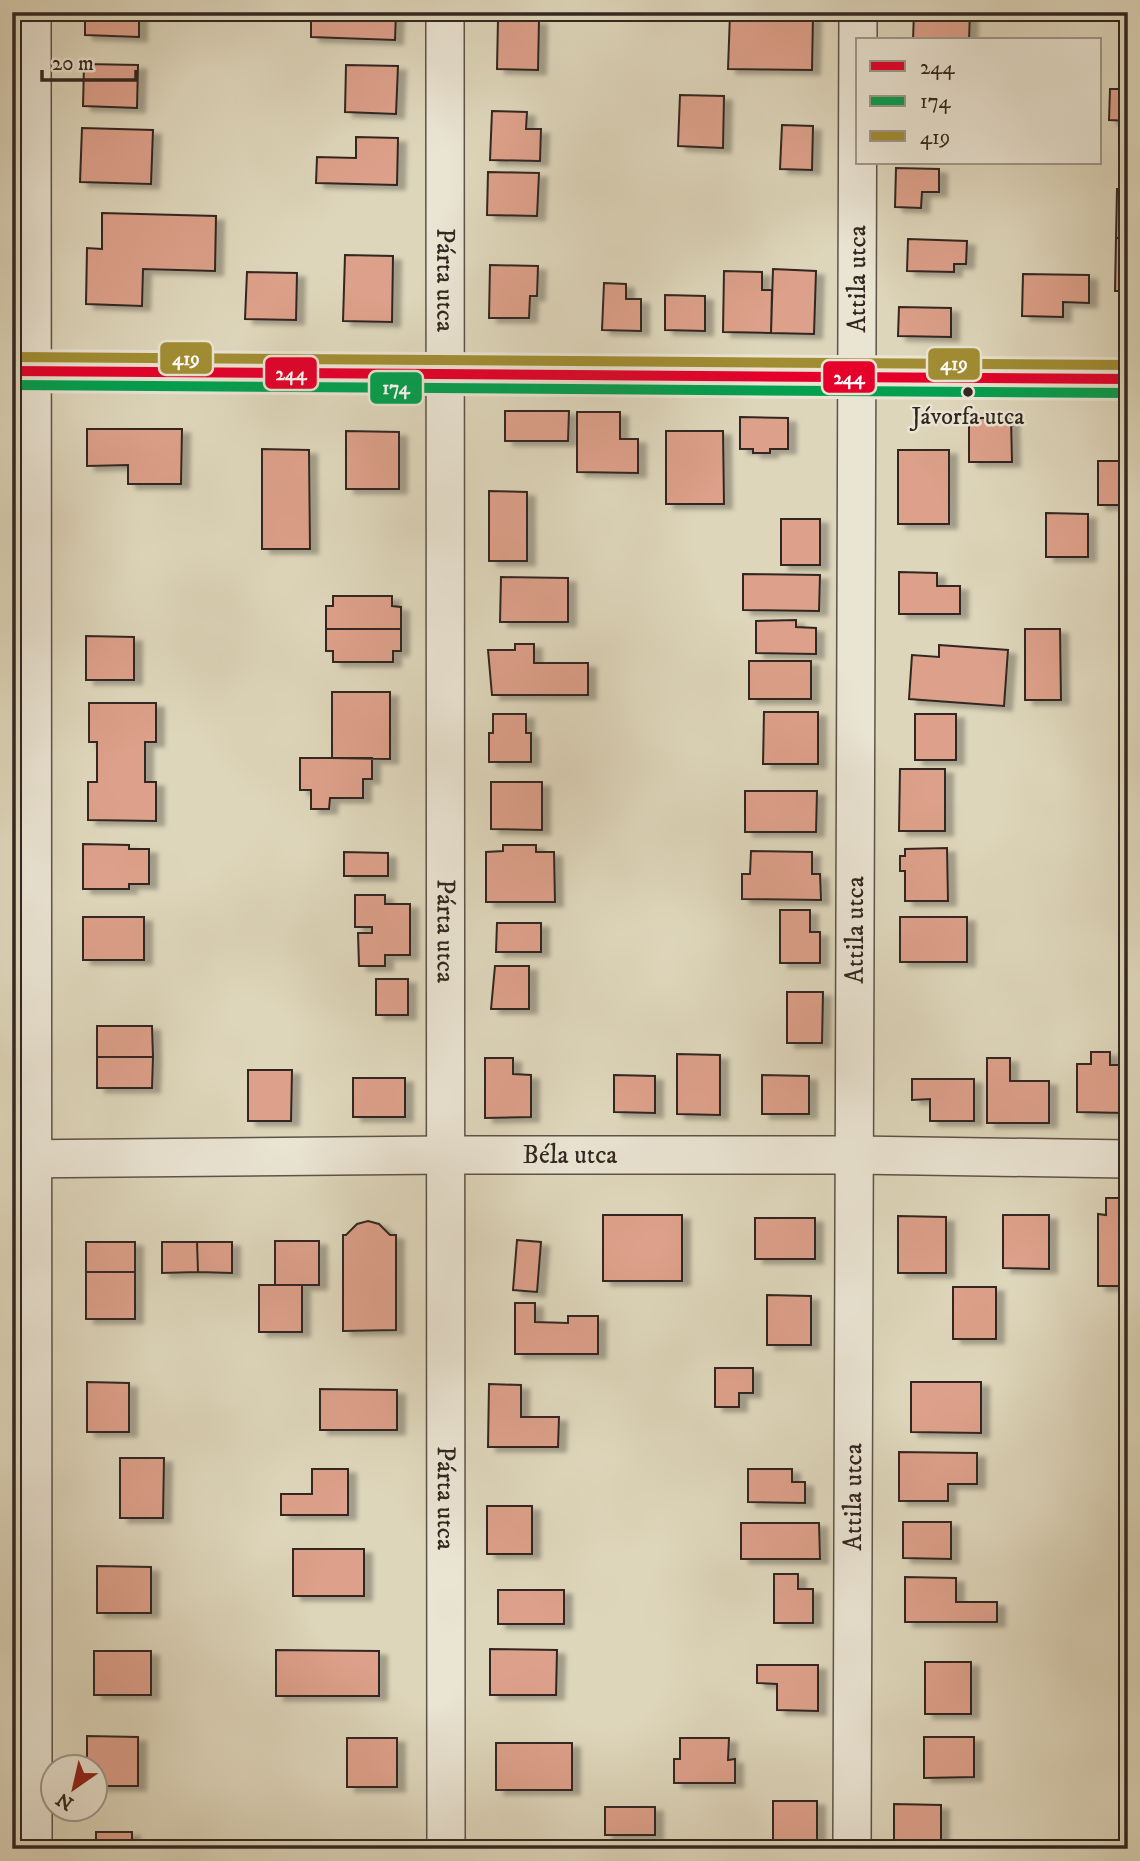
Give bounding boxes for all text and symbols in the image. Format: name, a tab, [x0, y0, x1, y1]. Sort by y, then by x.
scale bar	[42, 38, 136, 82]
legend	[856, 38, 1102, 164]
text: 20 m	[52, 51, 94, 77]
text: 244	[920, 55, 955, 81]
text: 174	[920, 89, 951, 115]
text: 419	[920, 125, 950, 151]
street label: Attila utca	[840, 225, 874, 333]
street label: Párta utca	[429, 228, 462, 332]
line badge: 419	[159, 341, 213, 375]
line badge: 419	[927, 347, 981, 381]
text: 419	[172, 348, 200, 371]
text: 419	[940, 353, 968, 376]
line badge: 244	[264, 356, 318, 390]
line badge: 244	[822, 360, 876, 394]
text: 244	[275, 363, 308, 386]
text: 244	[833, 367, 866, 390]
line badge: 174	[369, 371, 423, 405]
text: 174	[382, 377, 411, 400]
marker: Jávorfa utca	[961, 385, 975, 399]
place label: Jávorfa utca	[910, 402, 1025, 432]
street label: Attila utca	[838, 876, 872, 984]
street label: Párta utca	[429, 879, 462, 983]
street label: Béla utca	[523, 1139, 617, 1172]
street label: Attila utca	[836, 1443, 870, 1551]
street label: Párta utca	[429, 1446, 462, 1550]
north arrow	[38, 1752, 108, 1822]
text: N	[52, 1787, 78, 1815]

